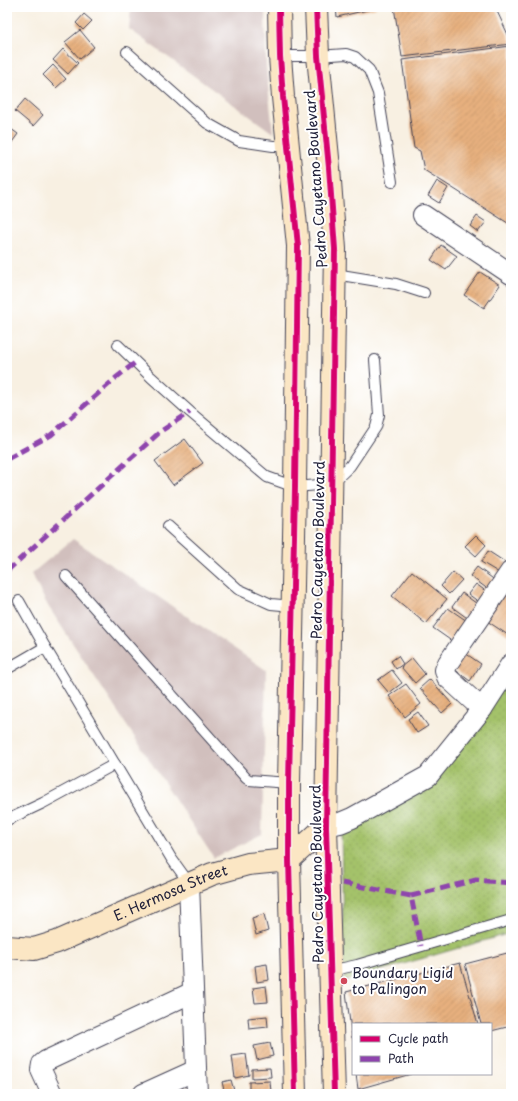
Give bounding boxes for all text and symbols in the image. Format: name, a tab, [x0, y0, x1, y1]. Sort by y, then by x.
street label: Pedro Cayetano Boulevard	[299, 89, 332, 269]
street label: Pedro Cayetano Boulevard	[305, 460, 330, 639]
street label: Pedro Cayetano Boulevard	[304, 784, 329, 963]
street label: E. Hermosa Street	[110, 859, 230, 926]
place label: Boundary Ligid to Palingon	[352, 962, 453, 999]
marker: Boundary Ligid to Palingon	[339, 976, 349, 986]
legend	[352, 1023, 492, 1075]
text: Cycle path	[388, 1029, 449, 1047]
text: Path	[388, 1049, 414, 1067]

